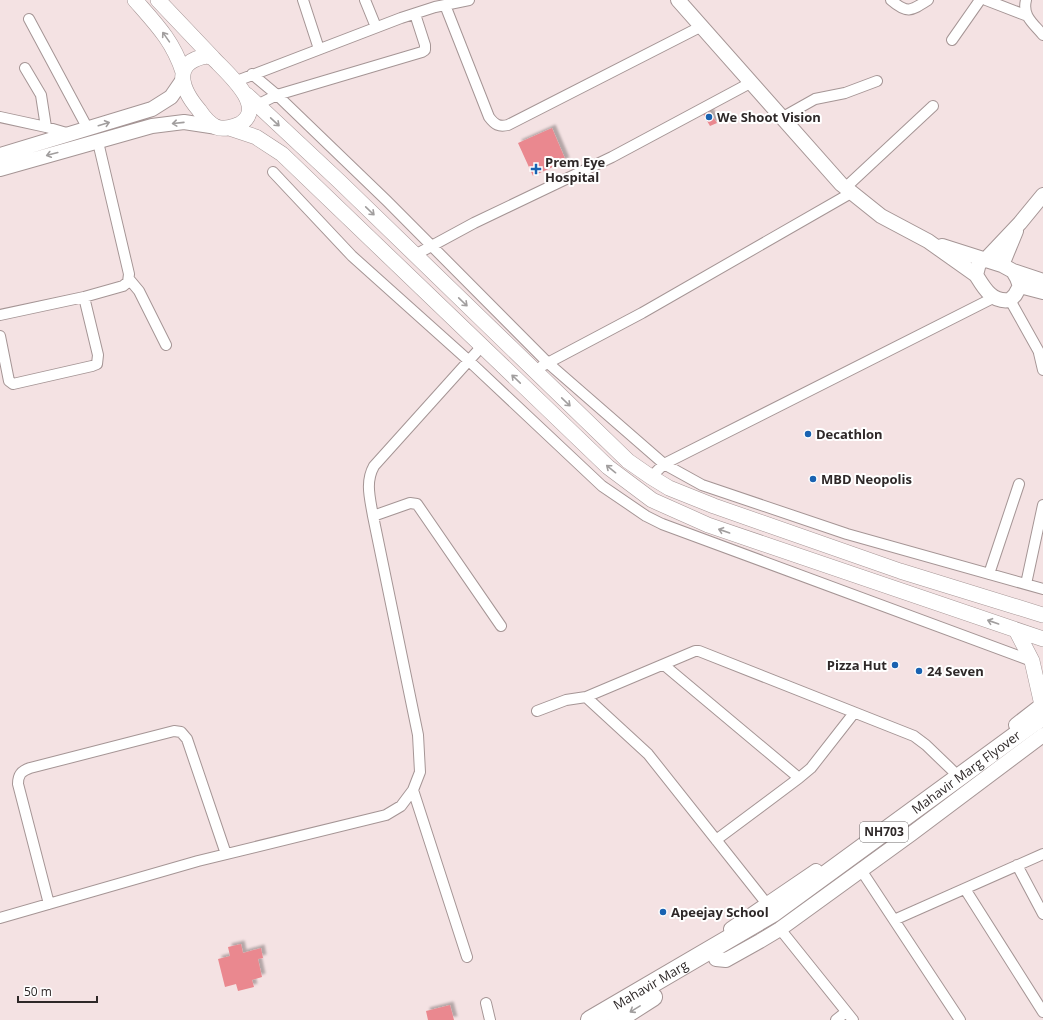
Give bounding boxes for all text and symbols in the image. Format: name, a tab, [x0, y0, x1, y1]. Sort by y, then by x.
one-way arrow	[162, 32, 170, 43]
place label: We Shoot Vision	[717, 108, 821, 126]
marker: We Shoot Vision	[704, 112, 714, 122]
one-way arrow	[270, 117, 280, 127]
one-way arrow	[172, 119, 185, 127]
one-way arrow	[98, 120, 111, 127]
one-way arrow	[46, 151, 59, 159]
place label: Prem Eye Hospital	[545, 153, 606, 186]
marker: Prem Eye Hospital	[530, 163, 542, 175]
one-way arrow	[365, 206, 375, 216]
one-way arrow	[458, 297, 468, 307]
one-way arrow	[512, 375, 522, 384]
one-way arrow	[561, 397, 571, 407]
place label: Decathlon	[816, 425, 883, 443]
marker: Decathlon	[803, 429, 813, 439]
one-way arrow	[605, 465, 616, 473]
place label: MBD Neopolis	[821, 470, 912, 488]
marker: MBD Neopolis	[808, 474, 818, 484]
one-way arrow	[718, 526, 730, 534]
one-way arrow	[987, 618, 1000, 625]
place label: Pizza Hut	[827, 656, 887, 674]
marker: Pizza Hut	[890, 660, 900, 670]
place label: 24 Seven	[927, 662, 984, 680]
marker: 24 Seven	[914, 666, 924, 676]
street label: Mahavir Marg Flyover	[908, 726, 1025, 818]
road number: NH703	[860, 822, 908, 842]
place label: Apeejay School	[671, 903, 769, 921]
marker: Apeejay School	[658, 907, 668, 917]
street label: Mahavir Marg	[610, 956, 691, 1014]
scale bar	[18, 978, 97, 1004]
text: 50 m	[24, 983, 52, 1000]
one-way arrow	[629, 1005, 641, 1013]

